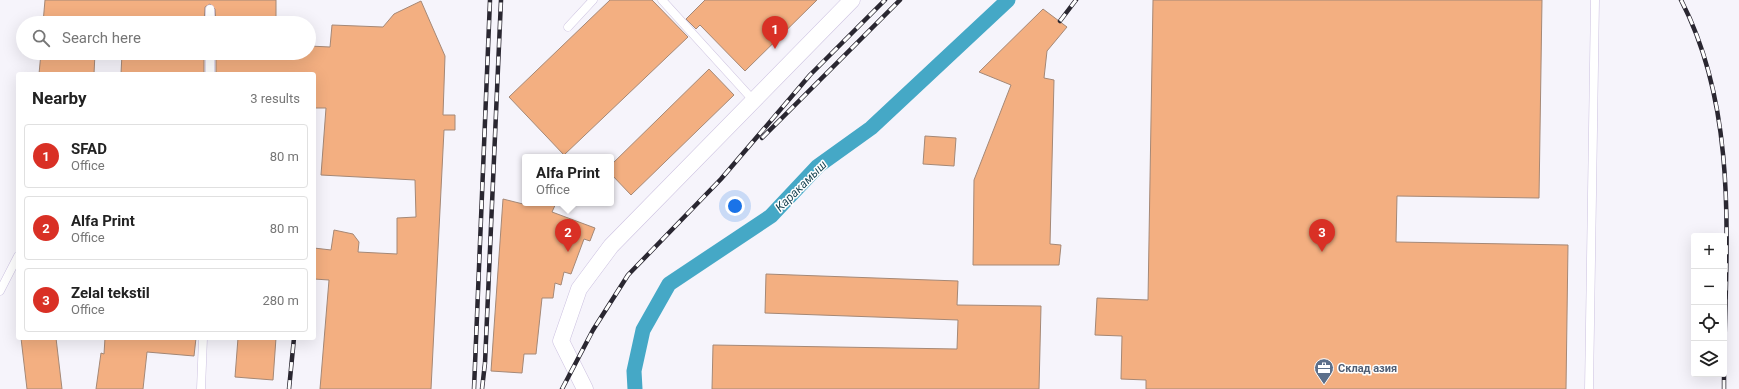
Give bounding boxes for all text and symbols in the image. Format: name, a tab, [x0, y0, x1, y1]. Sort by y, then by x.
search box	[16, 16, 316, 60]
pin: 1	[762, 16, 788, 49]
icon: search	[30, 27, 52, 49]
text: Search here	[62, 29, 141, 47]
text: Nearby	[32, 88, 87, 108]
text: 3 results	[250, 91, 300, 106]
text: SFAD	[71, 140, 107, 158]
text: 1	[42, 149, 50, 164]
text: 80 m	[270, 149, 299, 164]
popup	[522, 154, 614, 206]
water label: Каракамыш	[773, 157, 830, 214]
text: Office	[71, 158, 105, 173]
text: Alfa Print	[536, 164, 600, 182]
text: Office	[536, 182, 570, 197]
your location	[725, 196, 745, 216]
text: Alfa Print	[71, 212, 135, 230]
pin: 2	[555, 219, 581, 252]
pin: 3	[1309, 219, 1335, 252]
text: 2	[42, 221, 50, 236]
text: 80 m	[270, 221, 299, 236]
text: Office	[71, 230, 105, 245]
map controls	[1691, 233, 1727, 377]
button: +	[1691, 233, 1727, 269]
button: −	[1691, 269, 1727, 305]
text: Zelal tekstil	[71, 284, 150, 302]
text: 3	[42, 293, 50, 308]
text: 280 m	[262, 293, 299, 308]
text: Office	[71, 302, 105, 317]
button: locate	[1691, 305, 1727, 341]
button: layers	[1691, 341, 1727, 377]
office icon: Склад азия	[1313, 357, 1335, 385]
place label: Склад азия	[1338, 362, 1397, 375]

